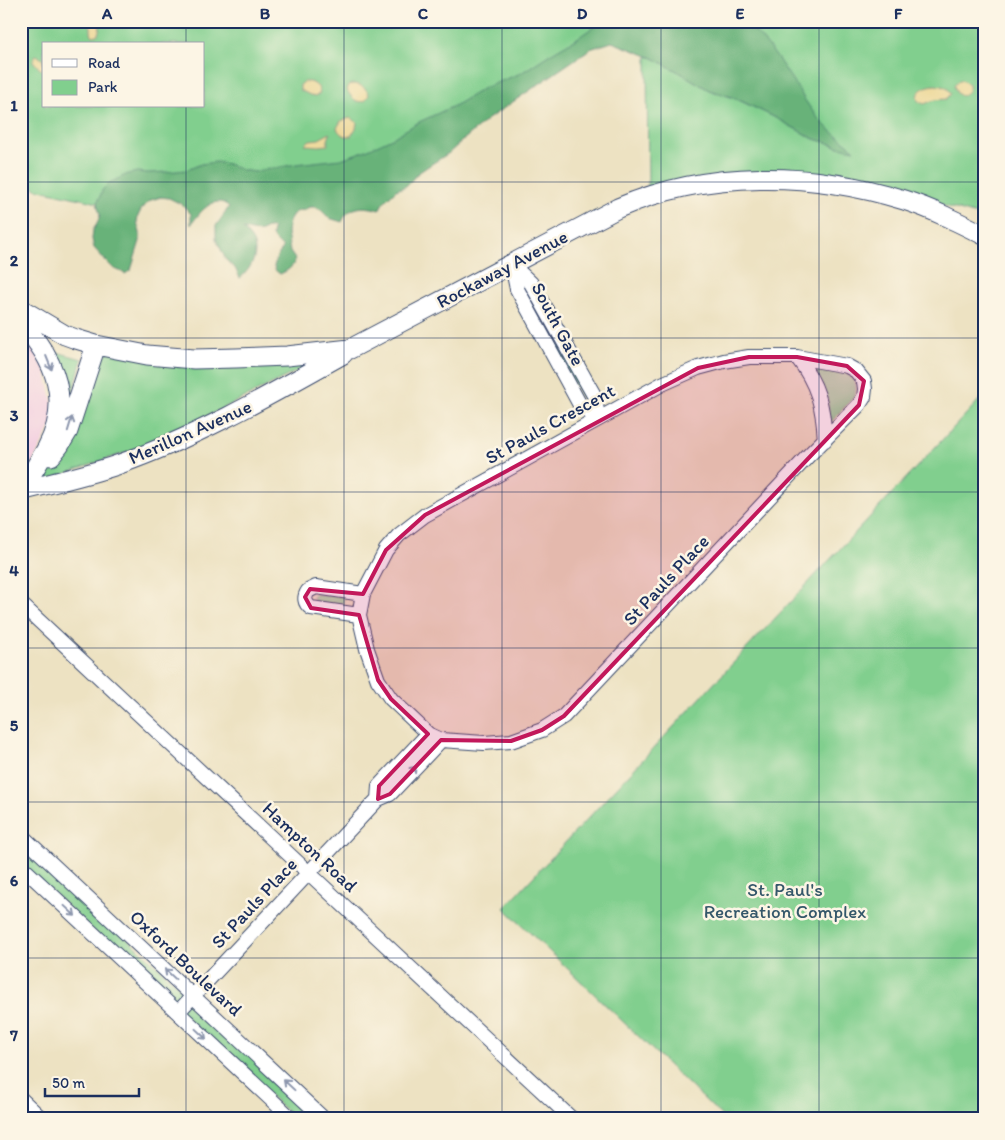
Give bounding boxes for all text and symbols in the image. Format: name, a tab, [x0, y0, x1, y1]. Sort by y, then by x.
text: A	[101, 4, 113, 23]
text: B	[260, 4, 271, 23]
text: C	[418, 4, 429, 23]
text: D	[577, 4, 588, 23]
text: E	[736, 4, 745, 23]
text: F	[894, 4, 903, 23]
legend	[42, 42, 205, 108]
text: Road	[88, 54, 121, 72]
text: Park	[88, 78, 118, 96]
text: 1	[10, 96, 18, 115]
street label: Rockaway Avenue	[432, 225, 572, 313]
text: 2	[10, 251, 19, 270]
street label: South Gate	[526, 278, 590, 370]
one-way arrow	[45, 355, 54, 370]
street label: St Pauls Crescent	[481, 379, 619, 469]
street label: Merillon Avenue	[125, 395, 255, 469]
text: 3	[10, 406, 19, 425]
one-way arrow	[66, 416, 76, 432]
street label: St Pauls Place	[618, 530, 714, 630]
text: 4	[9, 561, 19, 580]
text: 5	[10, 716, 19, 735]
one-way arrow	[405, 766, 417, 778]
street label: Hampton Road	[258, 797, 362, 897]
street label: St Pauls Place	[206, 853, 302, 953]
text: 6	[10, 871, 19, 890]
park label: St. Paul's Recreation Complex	[704, 878, 866, 923]
one-way arrow	[63, 905, 76, 917]
street label: Oxford Boulevard	[125, 905, 247, 1021]
one-way arrow	[164, 968, 177, 980]
text: 7	[9, 1026, 18, 1045]
one-way arrow	[195, 1028, 208, 1040]
scale bar	[45, 1065, 139, 1097]
text: 50 m	[52, 1074, 85, 1092]
one-way arrow	[282, 1079, 295, 1091]

